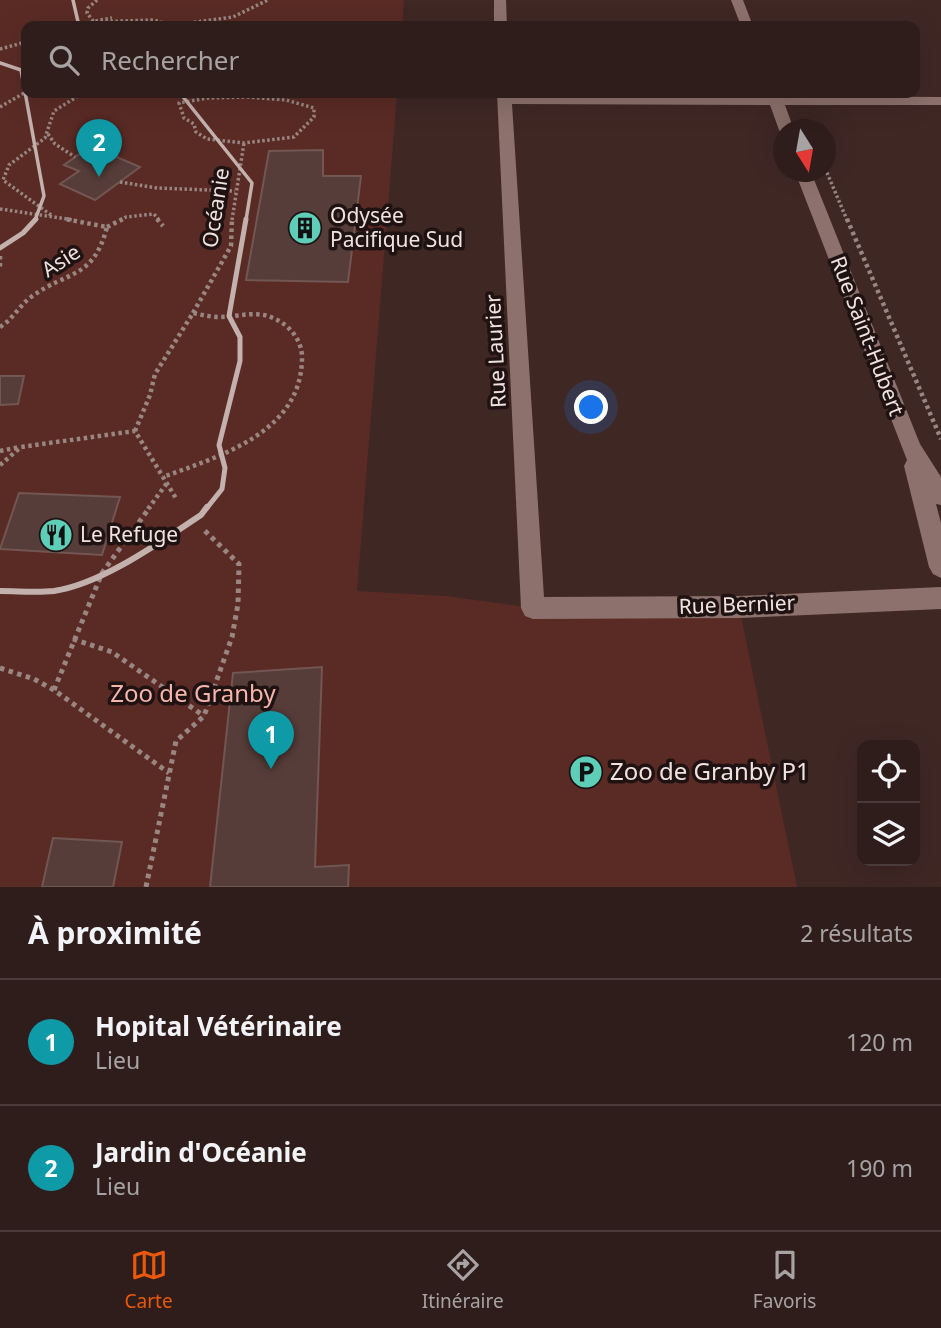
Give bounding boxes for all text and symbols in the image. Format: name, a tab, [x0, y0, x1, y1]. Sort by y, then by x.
search box	[21, 21, 920, 98]
icon: search	[45, 41, 83, 79]
text: Rechercher	[101, 42, 239, 78]
pin: 2	[76, 119, 122, 177]
north arrow	[773, 119, 836, 182]
street label: Océanie	[195, 166, 235, 250]
place label: Odysée Pacifique Sud	[330, 201, 463, 253]
building icon: Odysée Pacifique Sud	[286, 209, 324, 247]
street label: Asie	[36, 237, 85, 283]
street label: Rue Saint-Hubert	[825, 252, 911, 420]
street label: Rue Laurier	[478, 293, 512, 409]
your location	[574, 390, 608, 424]
restaurant icon: Le Refuge	[37, 516, 75, 554]
place label: Le Refuge	[80, 520, 178, 548]
street label: Rue Bernier	[678, 588, 796, 620]
park label: Zoo de Granby	[110, 676, 276, 709]
pin: 1	[248, 711, 294, 769]
map controls	[857, 740, 920, 866]
button: locate	[857, 740, 920, 803]
parking icon: Zoo de Granby P1	[567, 753, 605, 791]
place label: Zoo de Granby P1	[610, 754, 810, 787]
button: layers	[857, 803, 920, 866]
text: À proximité	[28, 912, 202, 953]
text: 2 résultats	[800, 917, 913, 949]
text: Hopital Vétérinaire	[95, 1008, 342, 1044]
text: 1	[44, 1026, 58, 1058]
text: 120 m	[846, 1026, 913, 1058]
text: Lieu	[95, 1044, 140, 1076]
text: Jardin d'Océanie	[95, 1134, 307, 1170]
text: 2	[44, 1152, 58, 1184]
text: 190 m	[846, 1152, 913, 1184]
text: Lieu	[95, 1170, 140, 1202]
tab: Carte	[125, 1246, 173, 1314]
tab: Itinéraire	[422, 1246, 504, 1314]
tab: Favoris	[753, 1246, 816, 1314]

